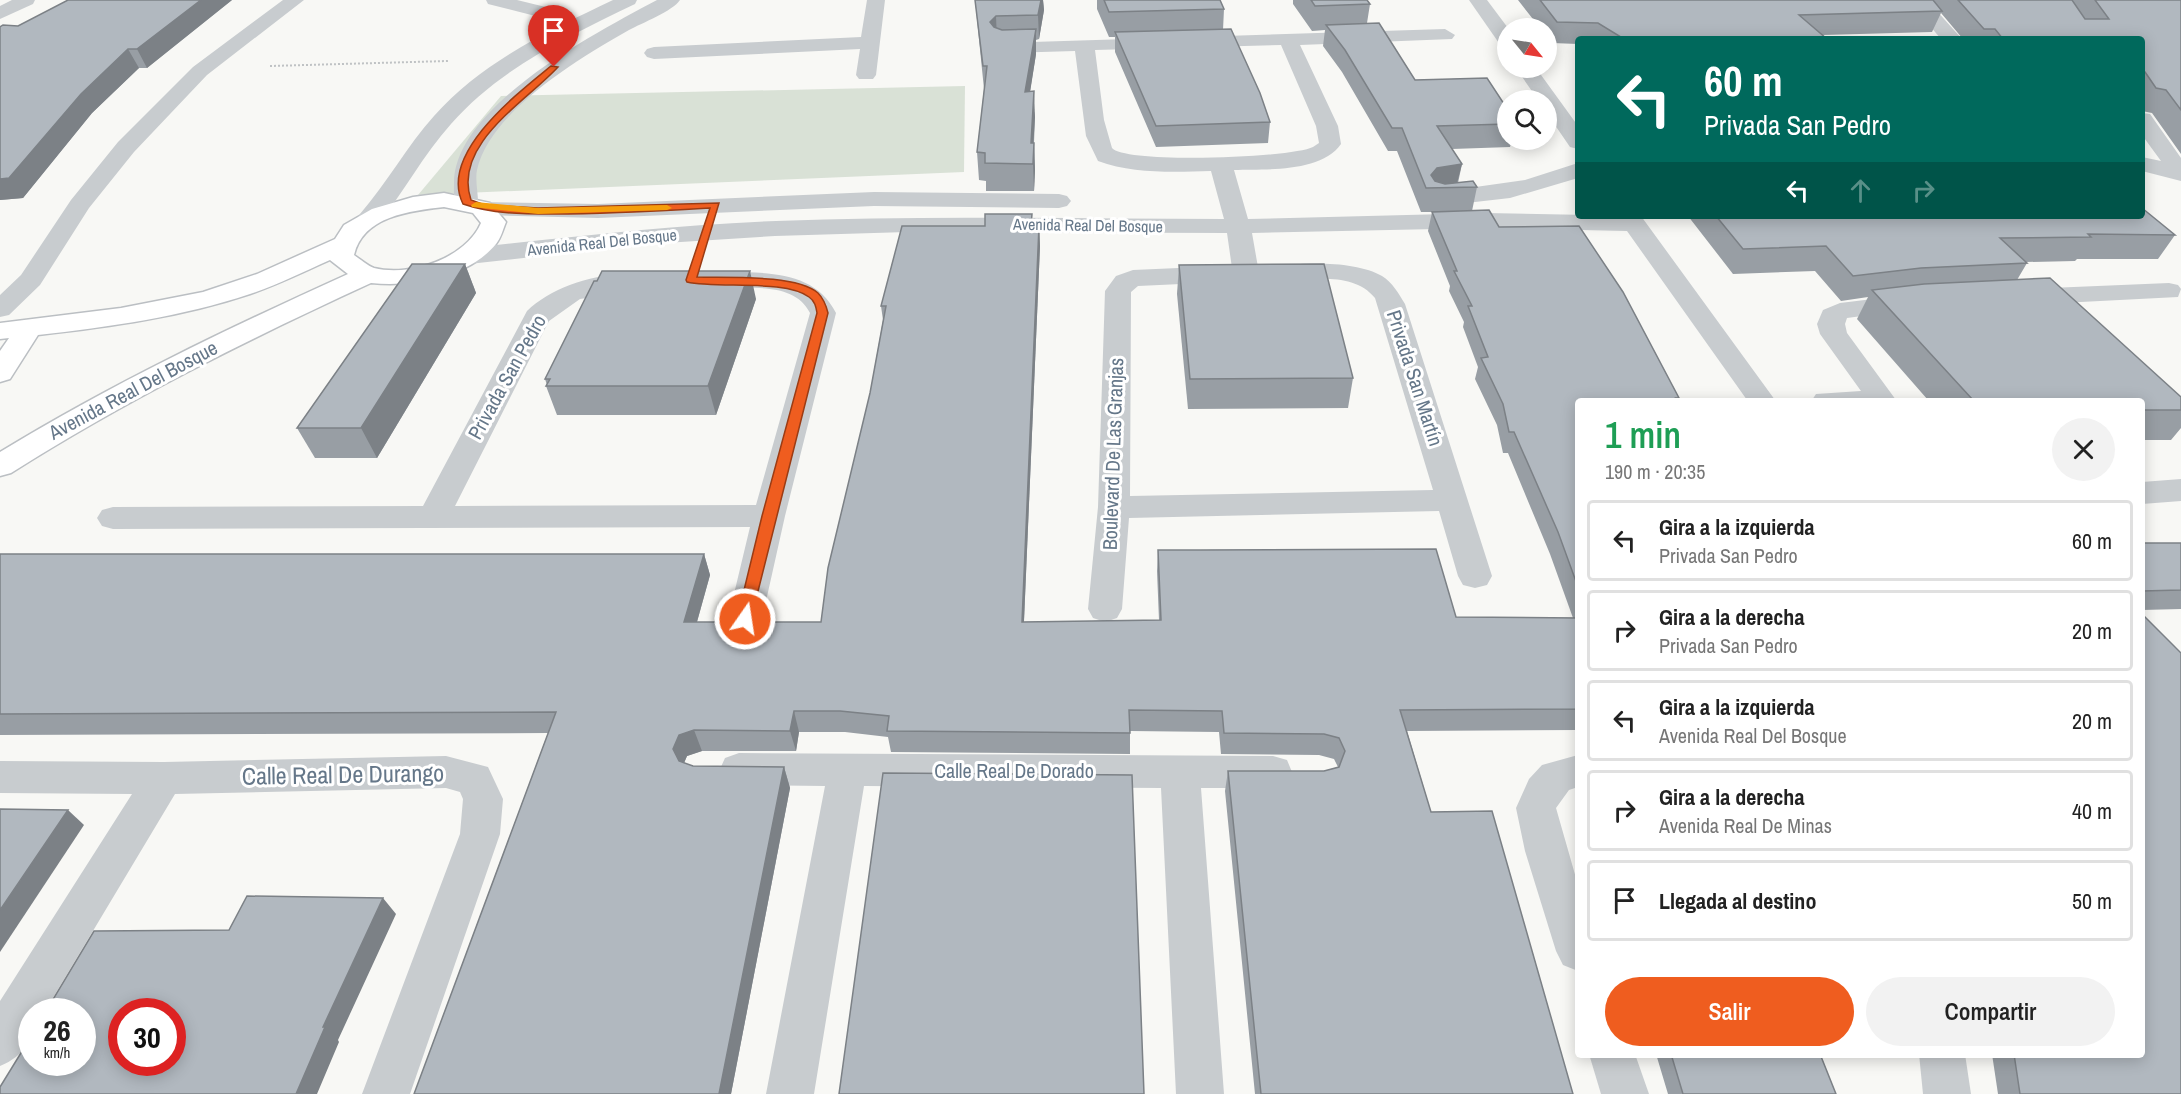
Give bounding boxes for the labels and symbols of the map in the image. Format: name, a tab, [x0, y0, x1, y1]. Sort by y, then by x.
pin	[528, 5, 579, 67]
north arrow	[1497, 18, 1557, 78]
street label: Avenida Real Del Bosque	[1012, 213, 1163, 237]
street label: Avenida Real Del Bosque	[525, 223, 678, 261]
street label: Privada San Martín	[1381, 306, 1450, 449]
street label: Privada San Pedro	[461, 310, 552, 444]
street label: Avenida Real Del Bosque	[43, 334, 222, 446]
street label: Boulevard De Las Granjas	[1096, 357, 1129, 551]
position arrow	[713, 587, 777, 651]
street label: Calle Real De Durango	[242, 756, 444, 792]
street label: Calle Real De Dorado	[934, 757, 1094, 784]
speed limit sign: 30	[108, 998, 186, 1076]

